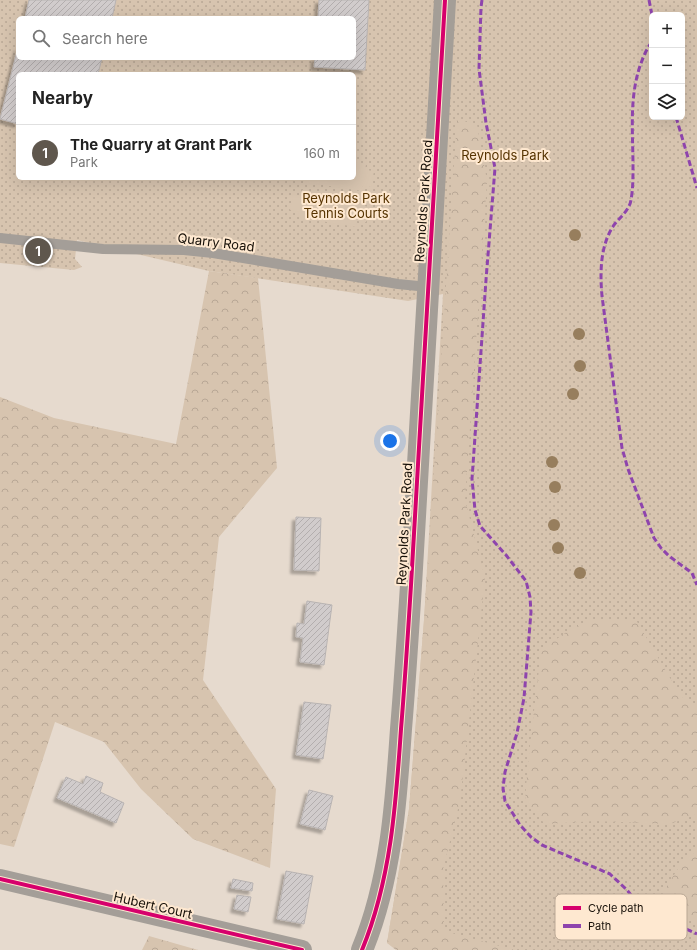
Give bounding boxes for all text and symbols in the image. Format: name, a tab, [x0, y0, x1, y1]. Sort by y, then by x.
map controls	[649, 12, 685, 120]
button: +	[649, 12, 685, 48]
search box	[16, 16, 356, 60]
icon: search	[30, 27, 52, 49]
text: Search here	[62, 29, 148, 48]
button: −	[649, 48, 685, 84]
button: layers	[649, 84, 685, 120]
text: Nearby	[32, 88, 93, 108]
text: The Quarry at Grant Park	[70, 135, 252, 154]
street label: Reynolds Park Road	[411, 139, 435, 263]
text: 1	[42, 145, 48, 161]
text: 160 m	[303, 145, 340, 161]
park label: Reynolds Park	[461, 147, 549, 163]
text: Park	[70, 154, 98, 170]
park label: Reynolds Park Tennis Courts	[302, 190, 390, 221]
street label: Quarry Road	[177, 229, 255, 255]
pin: 1	[25, 236, 51, 266]
your location	[380, 431, 400, 451]
street label: Reynolds Park Road	[393, 462, 415, 586]
street label: Hubert Court	[112, 888, 194, 922]
legend	[555, 894, 687, 940]
text: Cycle path	[588, 901, 644, 915]
text: Path	[588, 919, 611, 933]

